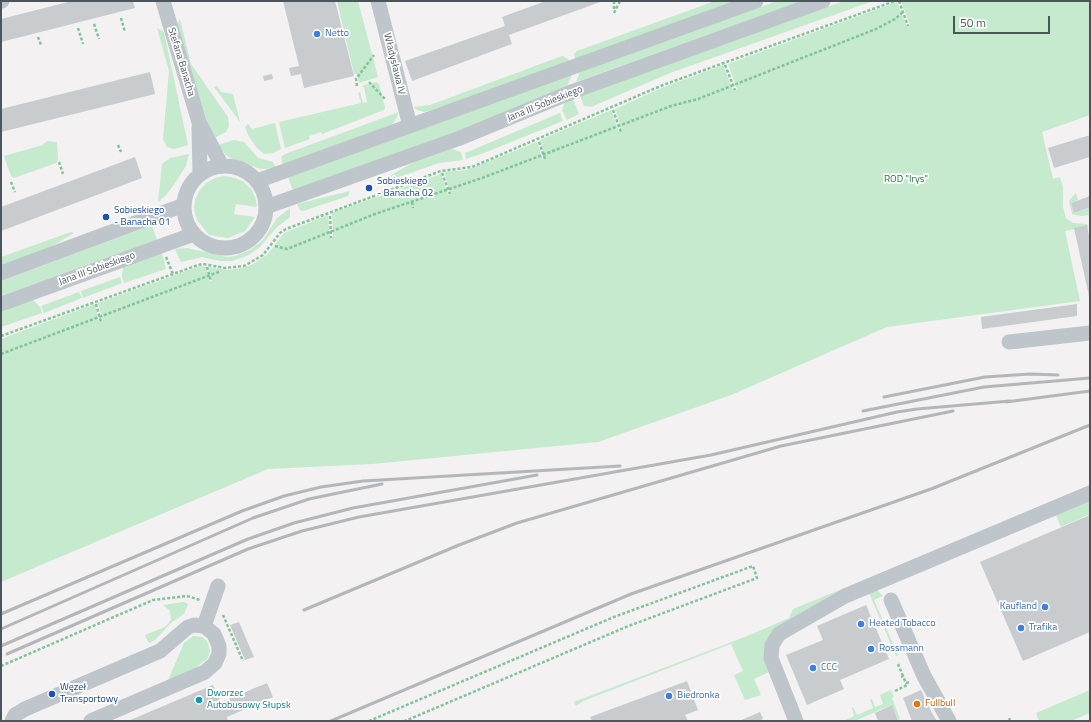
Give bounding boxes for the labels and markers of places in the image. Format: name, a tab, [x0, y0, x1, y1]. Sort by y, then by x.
place label: Netto	[325, 28, 349, 40]
marker: Netto	[312, 29, 322, 39]
place label: Sobieskiego - Banacha 02	[377, 176, 433, 200]
marker: Sobieskiego - Banacha 02	[364, 183, 374, 193]
place label: Sobieskiego - Banacha 01	[114, 205, 170, 228]
marker: Sobieskiego - Banacha 01	[101, 212, 111, 222]
place label: Kaufland	[1000, 601, 1037, 613]
marker: Kaufland	[1040, 602, 1050, 612]
place label: Heated Tobacco	[869, 618, 936, 630]
marker: Heated Tobacco	[856, 619, 866, 629]
place label: Trafika	[1029, 622, 1057, 634]
marker: Trafika	[1016, 623, 1026, 633]
place label: Rossmann	[879, 643, 924, 655]
marker: Rossmann	[866, 644, 876, 654]
place label: CCC	[821, 662, 837, 674]
marker: CCC	[808, 663, 818, 673]
place label: Węzeł Transportowy	[60, 682, 118, 706]
place label: Dworzec Autobusowy Słupsk	[207, 688, 291, 712]
marker: Węzeł Transportowy	[47, 689, 57, 699]
place label: Biedronka	[677, 690, 719, 702]
marker: Biedronka	[664, 691, 674, 701]
marker: Dworzec Autobusowy Słupsk	[194, 695, 204, 705]
place label: Fullbull	[925, 698, 955, 710]
marker: Fullbull	[912, 699, 922, 709]

